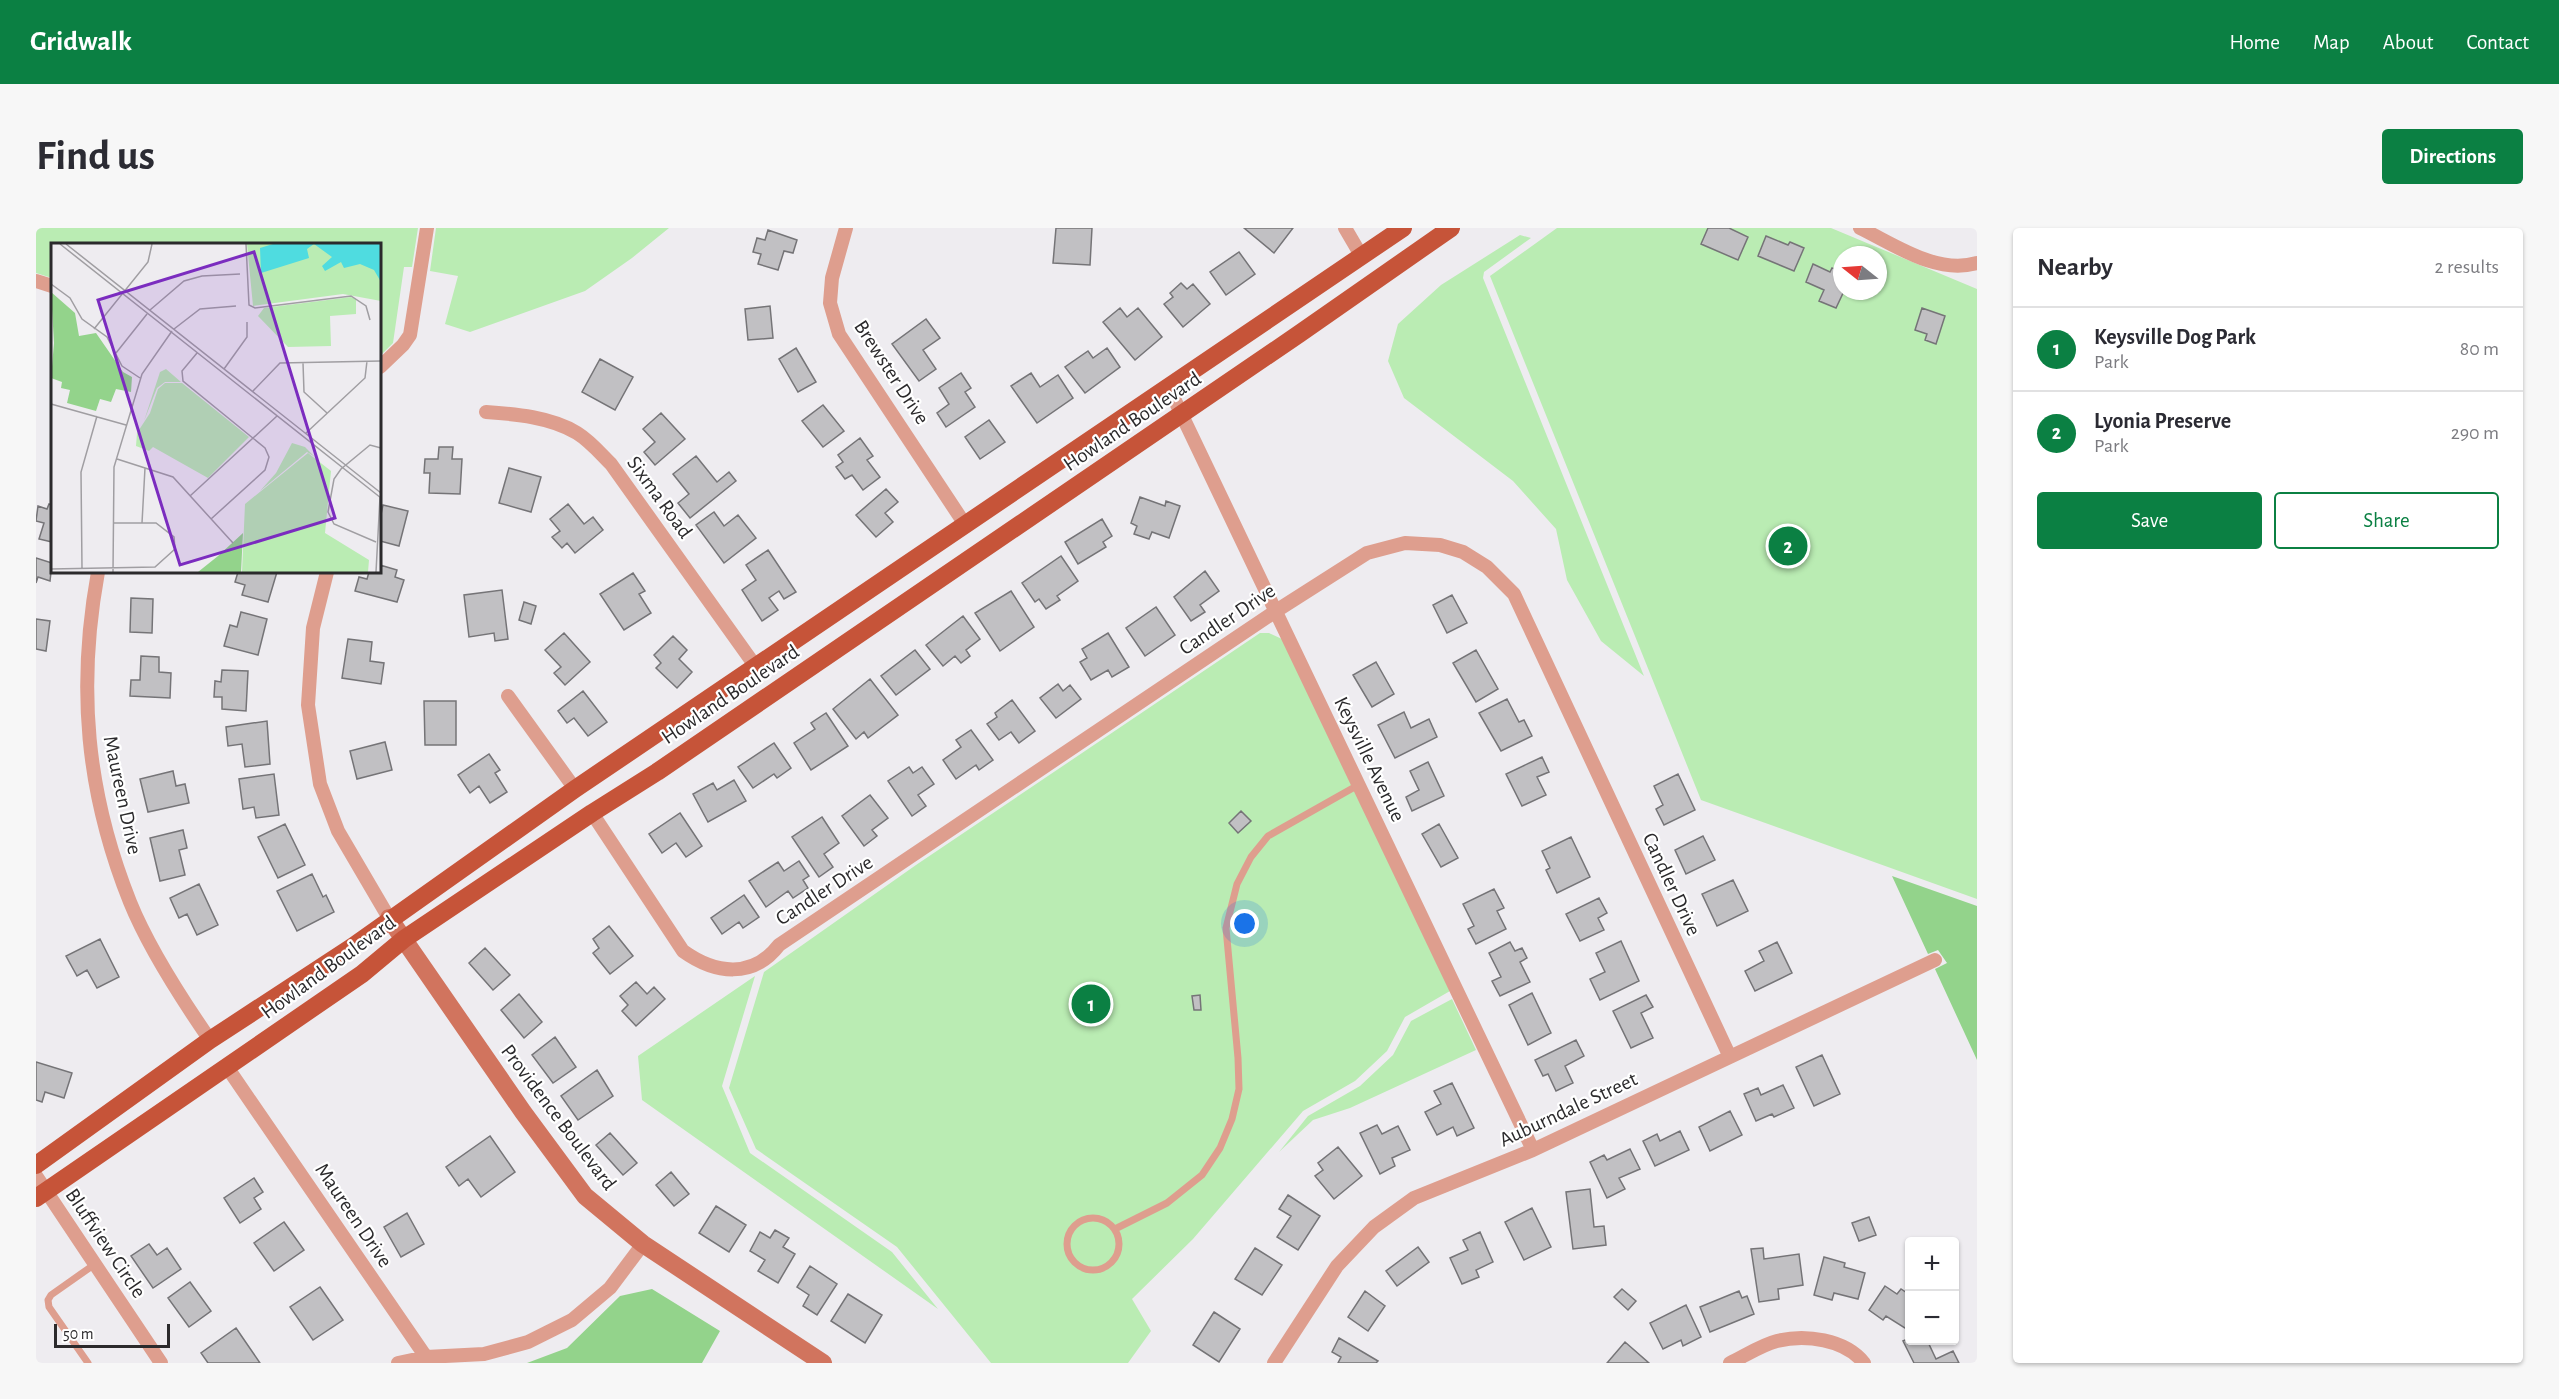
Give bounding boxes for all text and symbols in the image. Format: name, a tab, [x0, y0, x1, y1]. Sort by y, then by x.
text: Gridwalk	[30, 28, 132, 56]
text: Home	[2229, 32, 2280, 53]
text: Map	[2313, 32, 2350, 53]
text: About	[2383, 32, 2433, 53]
text: Contact	[2466, 32, 2529, 53]
button: Directions	[2382, 129, 2523, 184]
text: Find us	[36, 135, 155, 177]
inset map	[51, 243, 381, 573]
north arrow	[1833, 246, 1887, 300]
text: Nearby	[2037, 254, 2113, 280]
text: 2 results	[2435, 257, 2499, 277]
street label: Brewster Drive	[850, 316, 933, 428]
text: Keysville Dog Park	[2094, 326, 2256, 348]
text: 1	[2053, 339, 2060, 359]
text: 80 m	[2460, 339, 2499, 359]
text: Park	[2094, 352, 2129, 372]
street label: Howland Boulevard	[1060, 368, 1205, 475]
text: Lyonia Preserve	[2094, 410, 2231, 432]
text: 2	[2052, 423, 2061, 443]
text: 290 m	[2451, 423, 2499, 443]
text: Park	[2094, 436, 2129, 456]
street label: Sixma Road	[623, 452, 696, 542]
button: Save	[2037, 492, 2262, 549]
button: Share	[2274, 492, 2499, 549]
pin: 2	[1768, 524, 1808, 568]
street label: Candler Drive	[1175, 580, 1279, 659]
street label: Howland Boulevard	[658, 641, 803, 748]
street label: Keysville Avenue	[1330, 693, 1409, 825]
street label: Maureen Drive	[100, 734, 145, 856]
street label: Candler Drive	[1639, 830, 1705, 939]
street label: Candler Drive	[772, 851, 877, 929]
your location	[1230, 909, 1259, 938]
street label: Howland Boulevard	[257, 912, 400, 1023]
pin: 1	[1072, 982, 1110, 1026]
street label: Providence Boulevard	[497, 1040, 620, 1194]
street label: Auburndale Street	[1496, 1068, 1641, 1151]
street label: Maureen Drive	[311, 1159, 396, 1271]
street label: Bluffview Circle	[61, 1185, 150, 1302]
map controls	[1905, 1237, 1959, 1345]
button: +	[1905, 1237, 1959, 1291]
button: −	[1905, 1291, 1959, 1345]
scale bar	[54, 1321, 170, 1348]
text: 50 m	[63, 1326, 94, 1342]

